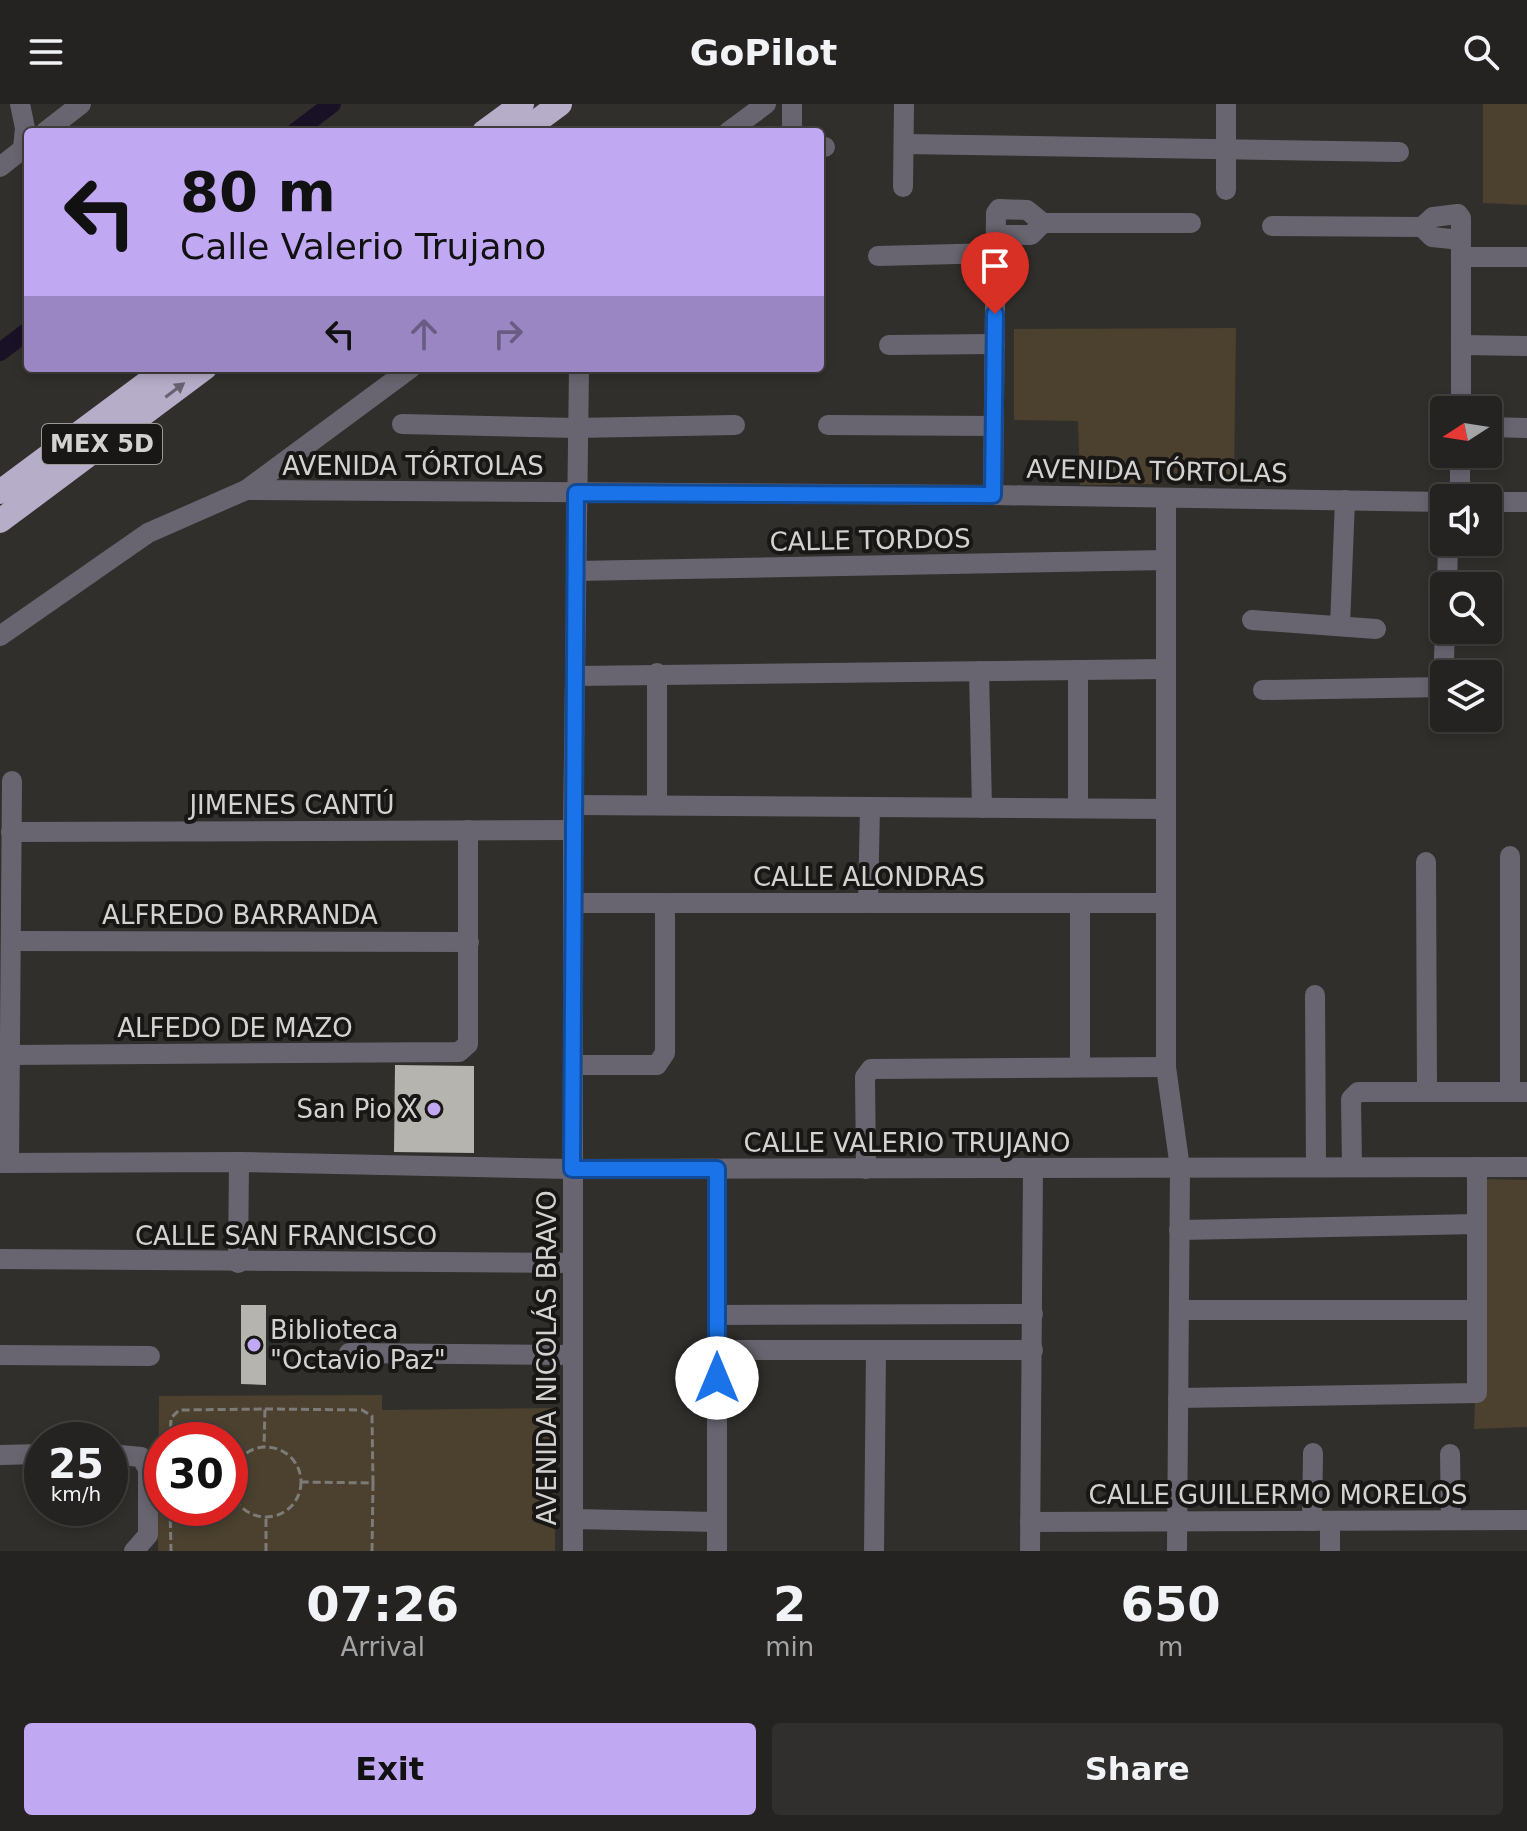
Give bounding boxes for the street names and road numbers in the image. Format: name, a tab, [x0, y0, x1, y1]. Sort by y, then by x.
road number: MEX 5D	[42, 424, 162, 464]
street label: AVENIDA TÓRTOLAS	[282, 450, 544, 481]
street label: AVENIDA TÓRTOLAS	[1026, 453, 1288, 488]
street label: CALLE TORDOS	[769, 523, 971, 557]
street label: JIMENES CANTÚ	[187, 789, 395, 820]
street label: CALLE ALONDRAS	[753, 862, 985, 892]
street label: ALFREDO BARRANDA	[102, 900, 378, 930]
street label: ALFEDO DE MAZO	[117, 1013, 353, 1043]
street label: CALLE VALERIO TRUJANO	[744, 1128, 1070, 1158]
street label: AVENIDA NICOLÁS BRAVO	[531, 1190, 562, 1526]
street label: CALLE SAN FRANCISCO	[135, 1221, 437, 1251]
street label: CALLE GUILLERMO MORELOS	[1089, 1480, 1468, 1510]

